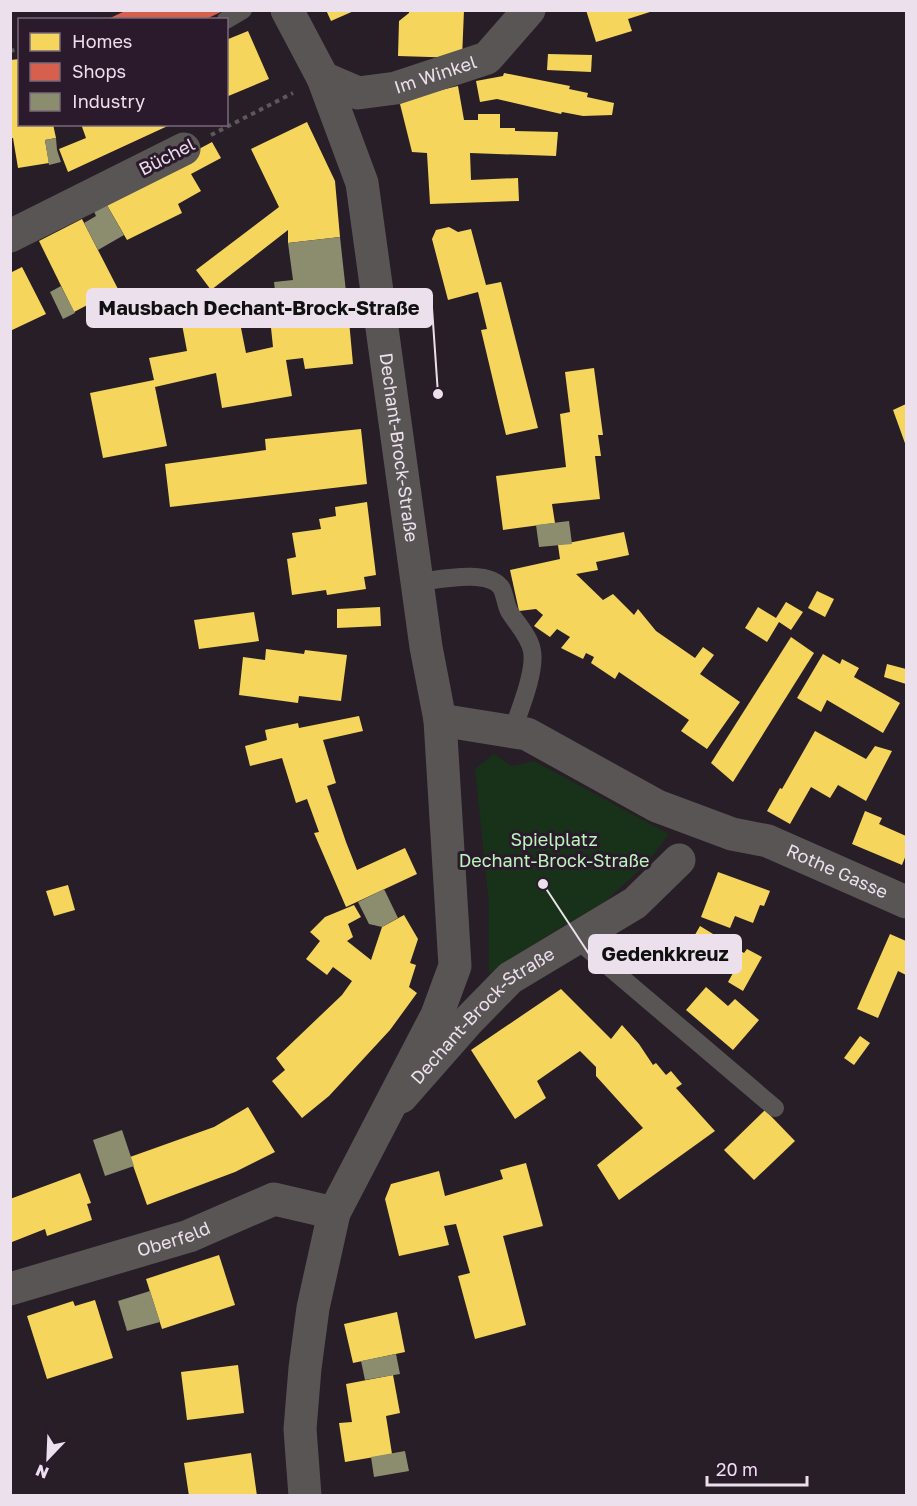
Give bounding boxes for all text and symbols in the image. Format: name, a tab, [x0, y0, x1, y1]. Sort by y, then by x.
legend	[18, 18, 228, 126]
text: Homes	[72, 30, 132, 52]
street label: Im Winkel	[391, 50, 479, 98]
text: Shops	[72, 60, 126, 82]
text: Industry	[72, 90, 145, 112]
street label: Büchel	[135, 133, 198, 180]
callout: Mausbach Dechant-Brock-Straße	[87, 289, 432, 327]
text: Mausbach Dechant-Brock-Straße	[98, 295, 420, 319]
street label: Dechant-Brock-Straße	[376, 351, 423, 543]
park label: Spielplatz Dechant-Brock-Straße	[459, 828, 649, 871]
street label: Rothe Gasse	[783, 839, 892, 903]
callout: Gedenkkreuz	[589, 935, 741, 973]
text: Gedenkkreuz	[601, 941, 729, 965]
street label: Dechant-Brock-Straße	[406, 942, 558, 1088]
street label: Oberfeld	[134, 1216, 213, 1261]
north arrow	[18, 1428, 78, 1488]
scale bar	[707, 1449, 808, 1487]
text: 20 m	[716, 1458, 758, 1480]
text: N	[33, 1460, 52, 1483]

